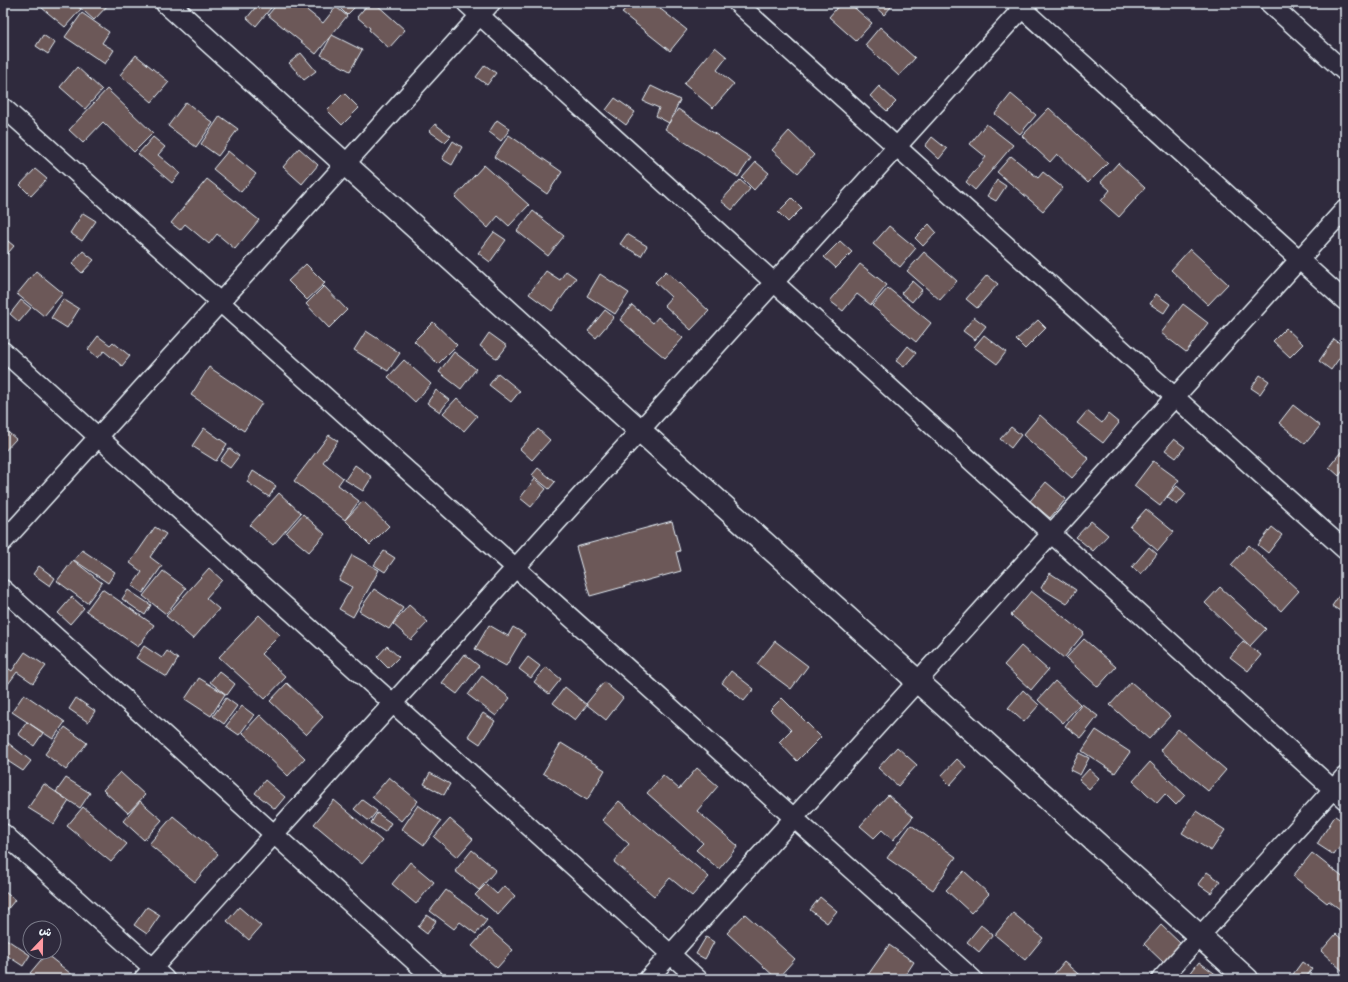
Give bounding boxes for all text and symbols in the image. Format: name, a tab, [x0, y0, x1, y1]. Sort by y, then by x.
north arrow	[22, 920, 62, 960]
text: ش	[38, 921, 54, 939]

